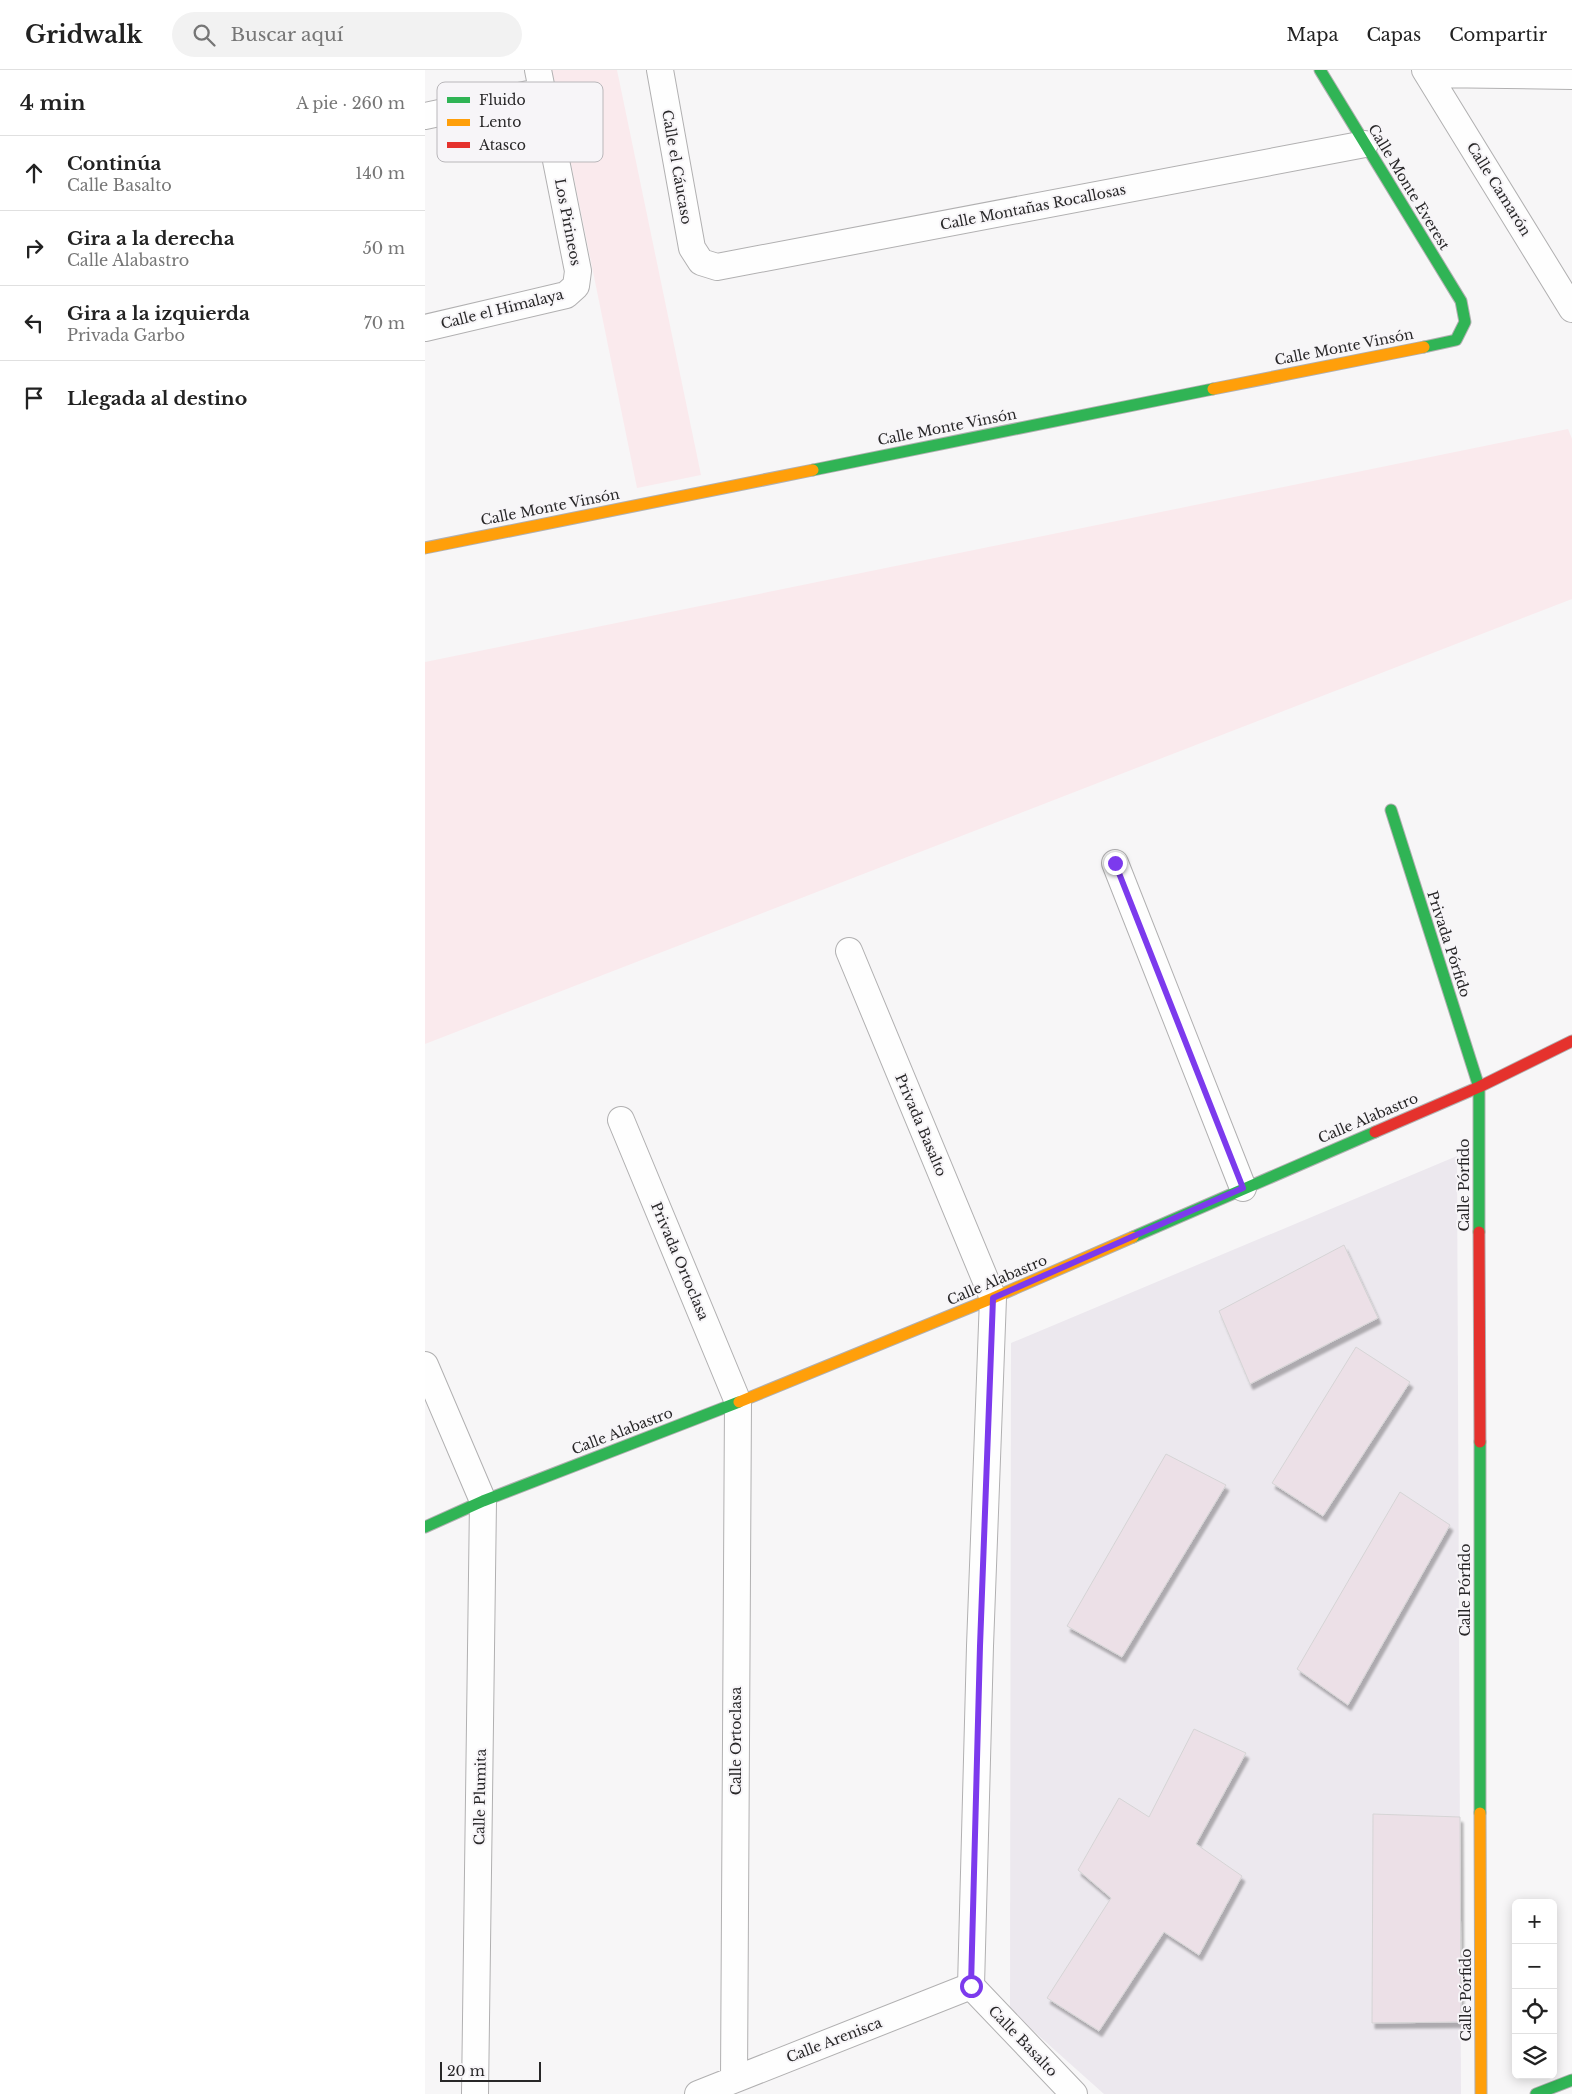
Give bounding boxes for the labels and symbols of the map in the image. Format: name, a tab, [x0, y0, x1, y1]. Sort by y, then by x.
legend	[437, 82, 603, 162]
text: Fluido	[479, 91, 526, 109]
street label: Calle el Cáucaso	[658, 108, 696, 226]
text: Lento	[479, 113, 521, 131]
street label: Calle Monte Everest	[1364, 121, 1454, 254]
text: Atasco	[478, 136, 526, 154]
street label: Calle Camarón	[1463, 139, 1535, 240]
street label: Los Pirineos	[551, 177, 585, 267]
street label: Calle Montañas Rocallosas	[939, 180, 1127, 234]
street label: Calle el Himalaya	[439, 285, 565, 333]
street label: Calle Monte Vinsón	[1273, 325, 1415, 369]
street label: Calle Monte Vinsón	[876, 405, 1018, 449]
street label: Calle Monte Vinsón	[479, 485, 621, 529]
route end	[1104, 852, 1127, 875]
street label: Privada Pórfido	[1423, 888, 1475, 1000]
street label: Privada Basalto	[891, 1071, 951, 1179]
street label: Calle Alabastro	[1315, 1089, 1421, 1147]
street label: Calle Pórfido	[1455, 1139, 1473, 1231]
street label: Privada Ortoclasa	[647, 1199, 713, 1323]
street label: Calle Alabastro	[944, 1251, 1050, 1309]
street label: Calle Alabastro	[569, 1403, 675, 1459]
street label: Calle Pórfido	[1456, 1544, 1474, 1636]
street label: Calle Ortoclasa	[727, 1687, 745, 1795]
street label: Calle Plumita	[470, 1748, 490, 1845]
street label: Calle Pórfido	[1457, 1949, 1475, 2041]
route start	[960, 1975, 983, 1998]
street label: Calle Basalto	[985, 2002, 1061, 2080]
street label: Calle Arenisca	[784, 2013, 885, 2066]
scale bar	[440, 2059, 541, 2082]

